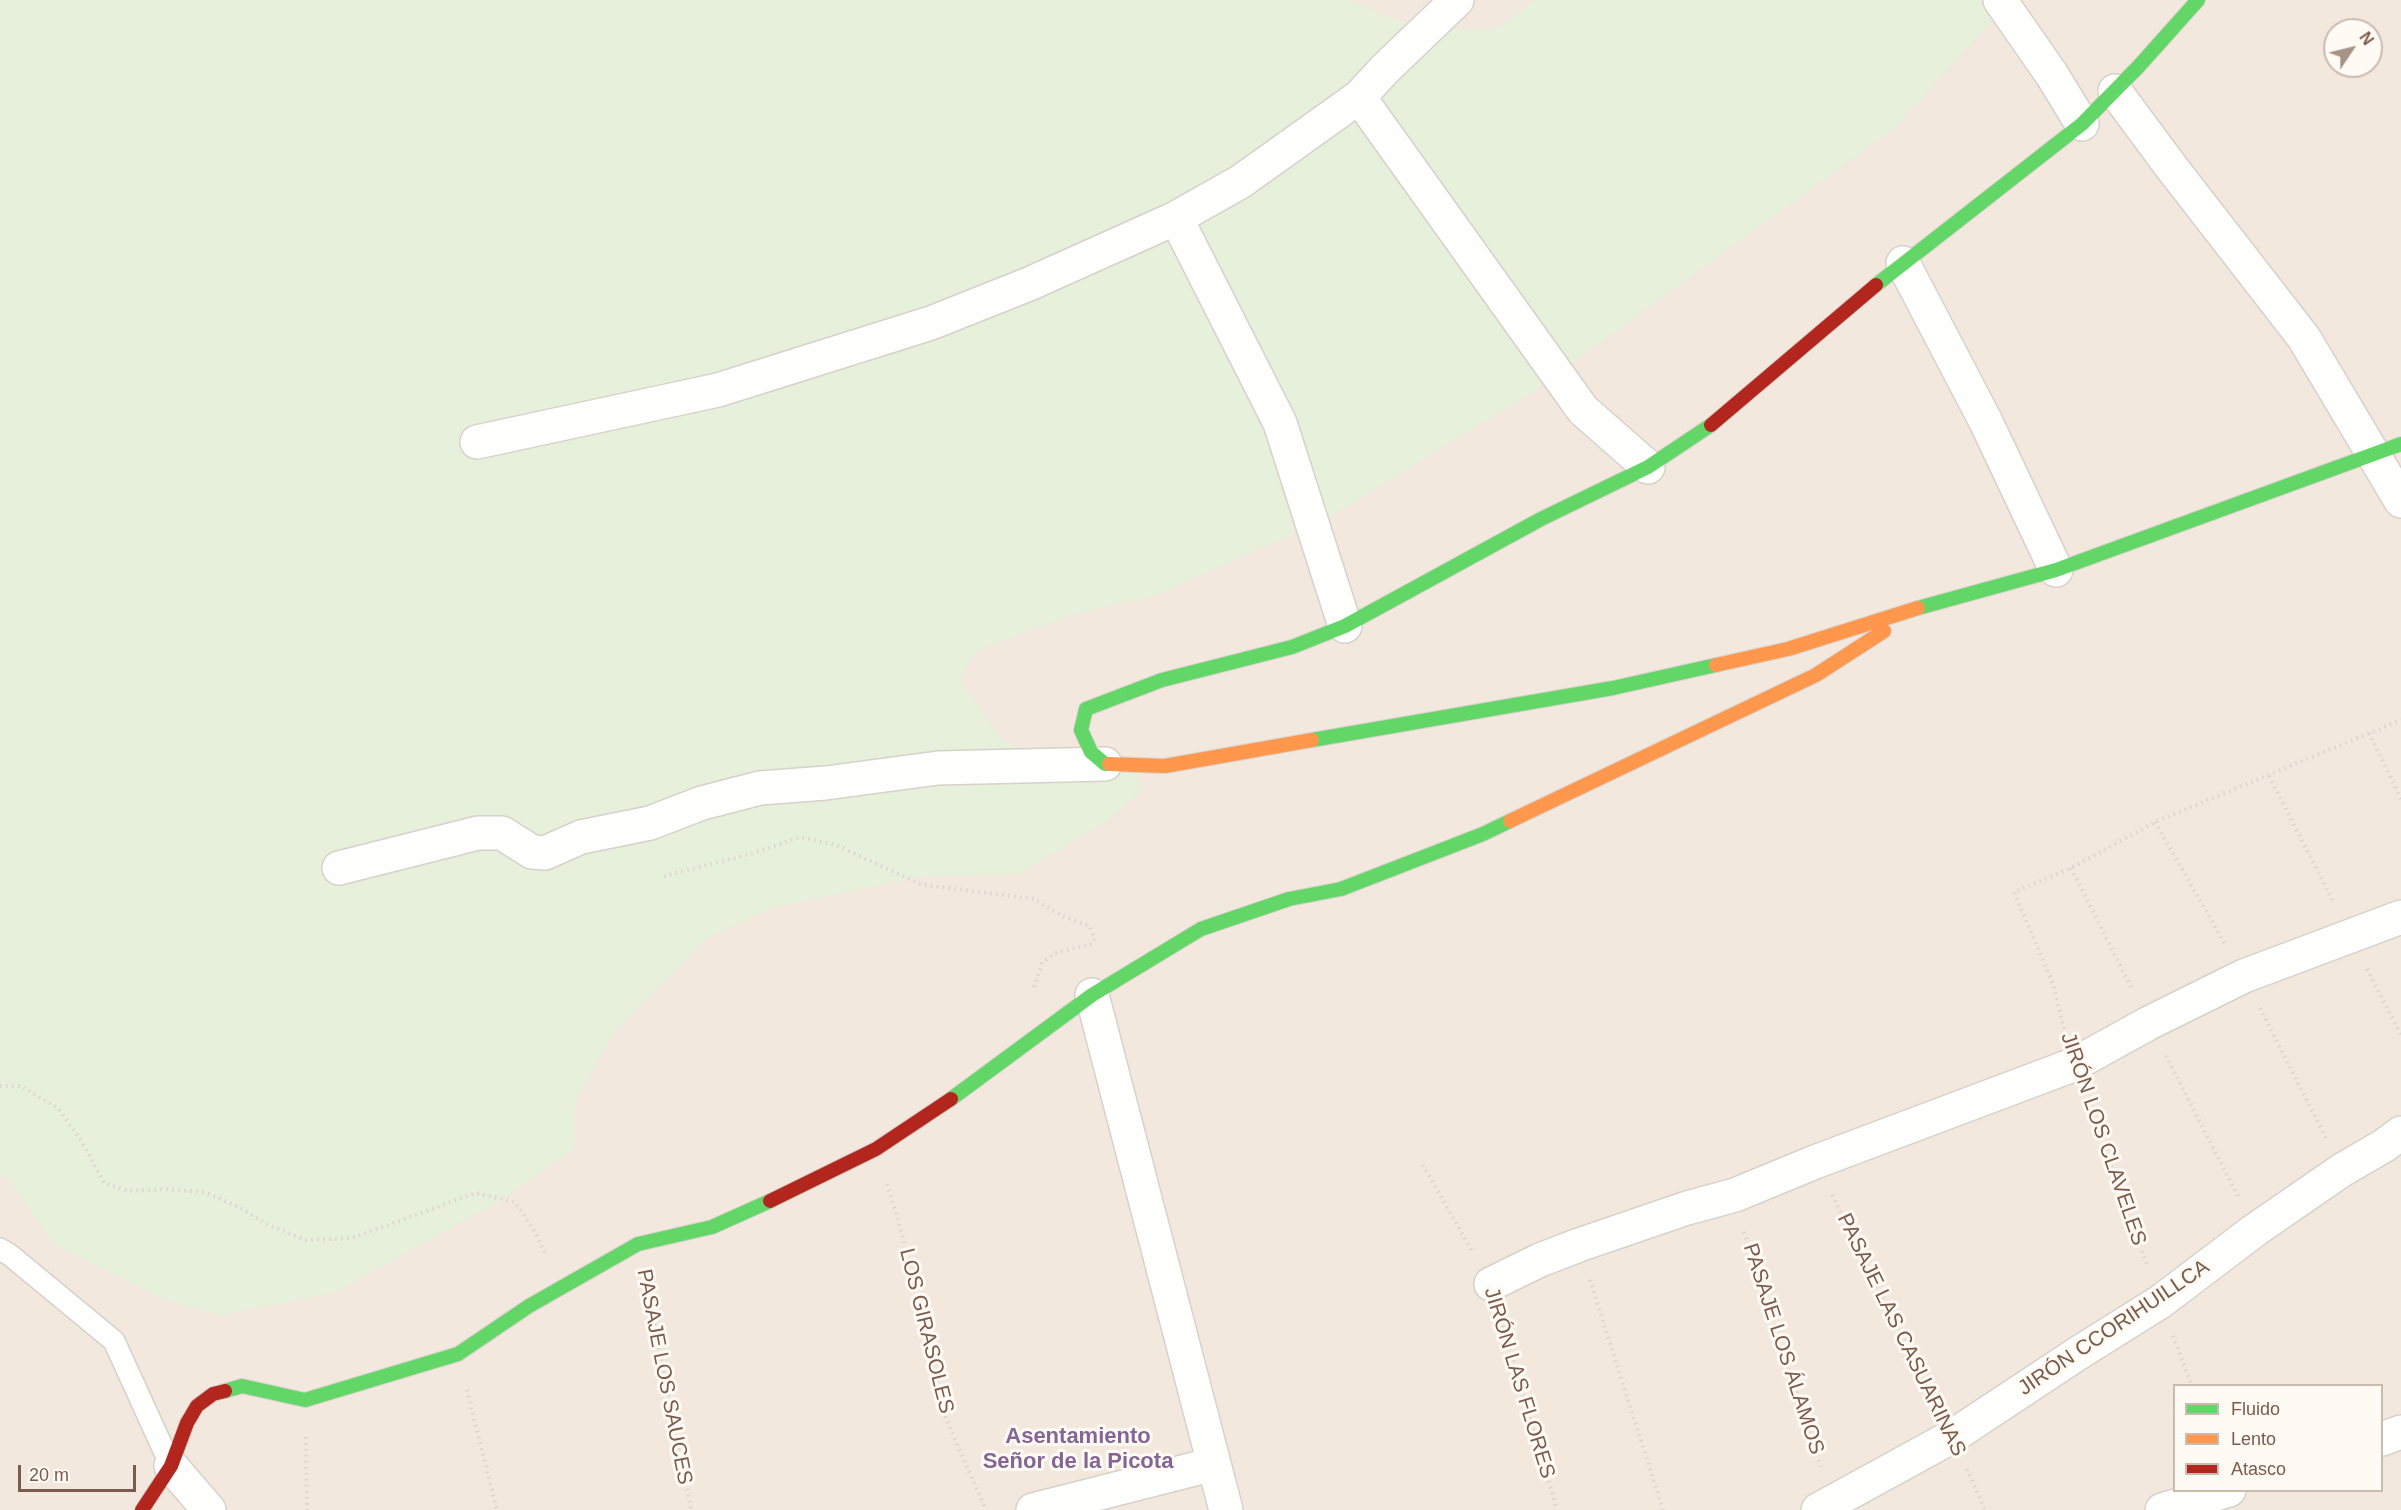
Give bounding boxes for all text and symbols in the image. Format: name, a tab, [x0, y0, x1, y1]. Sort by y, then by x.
north arrow	[2323, 18, 2383, 78]
text: N	[2356, 29, 2377, 48]
street label: JIRÓN LOS CLAVELES	[2055, 1029, 2151, 1249]
street label: PASAJE LAS CASUARINAS	[1831, 1210, 1971, 1460]
street label: PASAJE LOS ÁLAMOS	[1737, 1240, 1829, 1458]
street label: LOS GIRASOLES	[893, 1246, 959, 1416]
street label: JIRÓN CCORIHUILLCA	[2014, 1255, 2214, 1401]
street label: PASAJE LOS SAUCES	[631, 1267, 697, 1487]
street label: JIRÓN LAS FLORES	[1478, 1284, 1560, 1482]
legend	[2173, 1384, 2383, 1492]
text: Fluido	[2231, 1399, 2280, 1419]
district label: Asentamiento Señor de la Picota	[983, 1424, 1173, 1476]
text: Lento	[2231, 1429, 2276, 1449]
scale bar	[21, 1453, 140, 1491]
text: Atasco	[2231, 1459, 2286, 1479]
text: 20 m	[29, 1465, 69, 1485]

